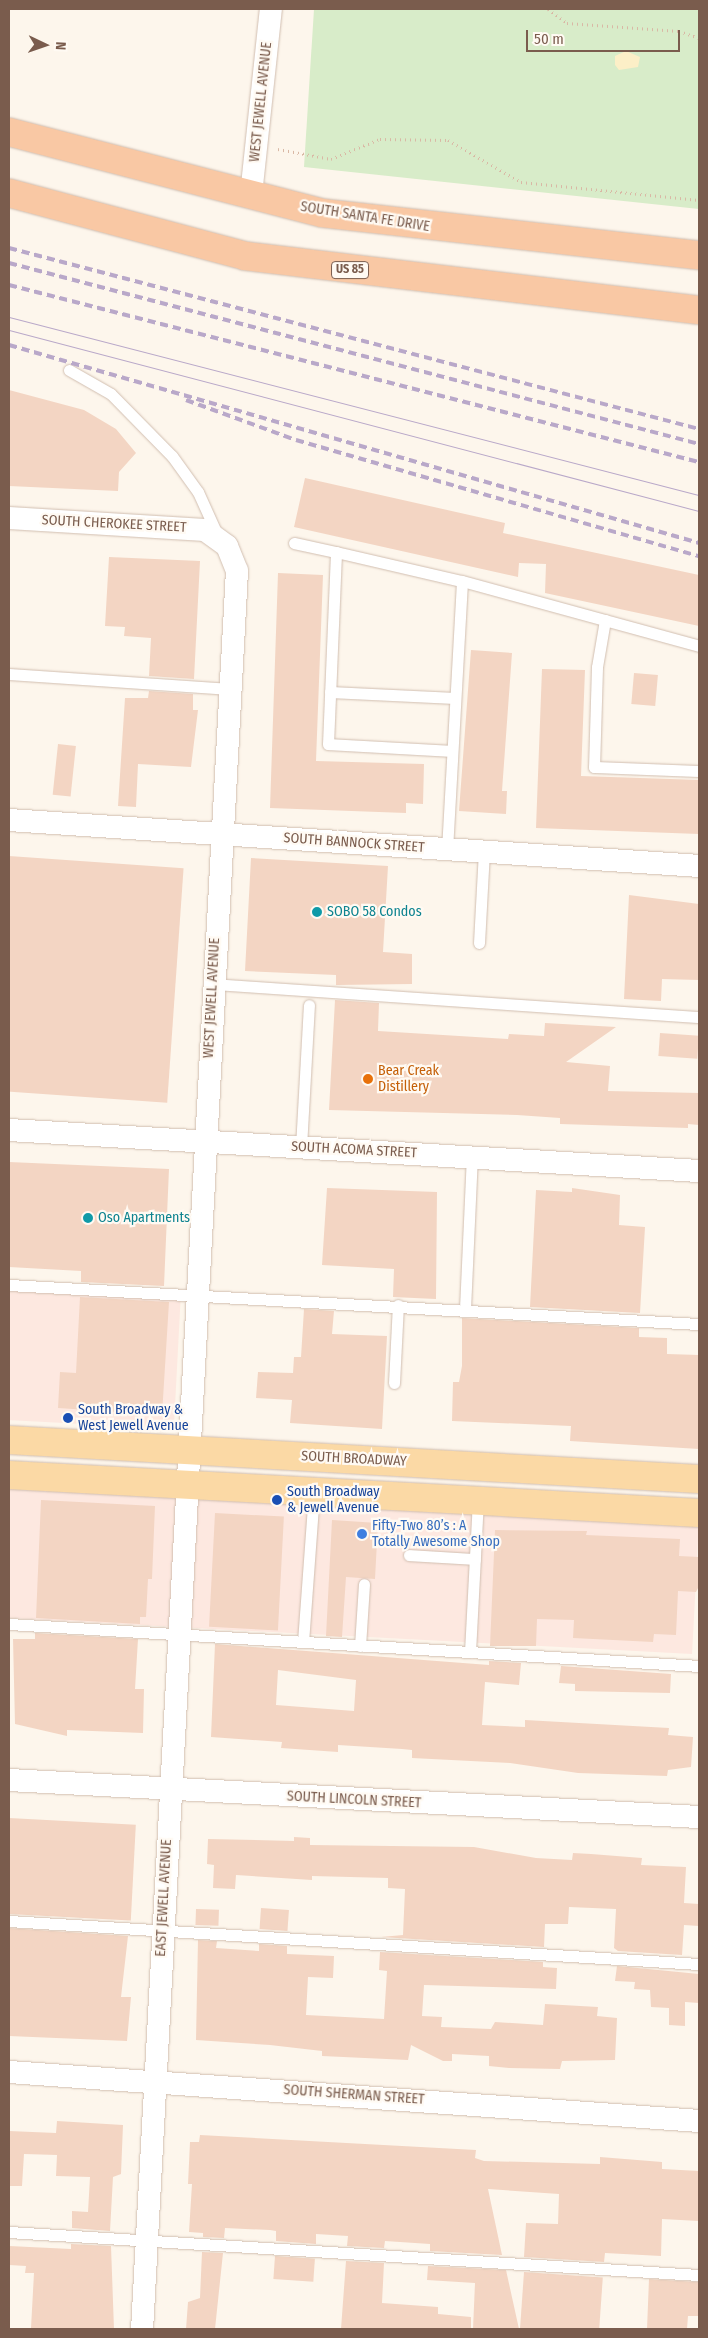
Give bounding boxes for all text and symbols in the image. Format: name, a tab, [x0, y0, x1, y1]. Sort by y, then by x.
north arrow	[20, 20, 70, 70]
scale bar	[528, 20, 682, 52]
text: 50 m	[534, 30, 564, 48]
text: N	[52, 41, 69, 50]
street label: WEST JEWELL AVENUE	[246, 41, 276, 163]
street label: SOUTH SANTA FE DRIVE	[299, 198, 431, 236]
road number: US 85	[330, 260, 370, 280]
street label: SOUTH CHEROKEE STREET	[41, 512, 187, 536]
street label: SOUTH BANNOCK STREET	[283, 830, 425, 856]
place label: SOBO 58 Condos	[327, 904, 422, 920]
marker: SOBO 58 Condos	[311, 906, 323, 918]
street label: WEST JEWELL AVENUE	[200, 937, 224, 1059]
place label: Bear Creak Distillery	[378, 1063, 439, 1096]
marker: Bear Creak Distillery	[362, 1073, 374, 1085]
street label: SOUTH ACOMA STREET	[291, 1138, 417, 1162]
place label: Oso Apartments	[98, 1210, 190, 1226]
marker: Oso Apartments	[82, 1212, 94, 1224]
place label: South Broadway & West Jewell Avenue	[78, 1402, 189, 1434]
marker: South Broadway & West Jewell Avenue	[62, 1412, 74, 1424]
street label: SOUTH BROADWAY	[301, 1448, 407, 1470]
place label: South Broadway & Jewell Avenue	[287, 1484, 380, 1516]
marker: South Broadway & Jewell Avenue	[271, 1494, 283, 1506]
place label: Fifty-Two 80’s : A Totally Awesome Shop	[372, 1518, 500, 1550]
marker: Fifty-Two 80’s : A Totally Awesome Shop	[356, 1528, 368, 1540]
street label: SOUTH LINCOLN STREET	[286, 1788, 422, 1812]
street label: EAST JEWELL AVENUE	[153, 1839, 175, 1957]
street label: SOUTH SHERMAN STREET	[283, 2082, 425, 2108]

